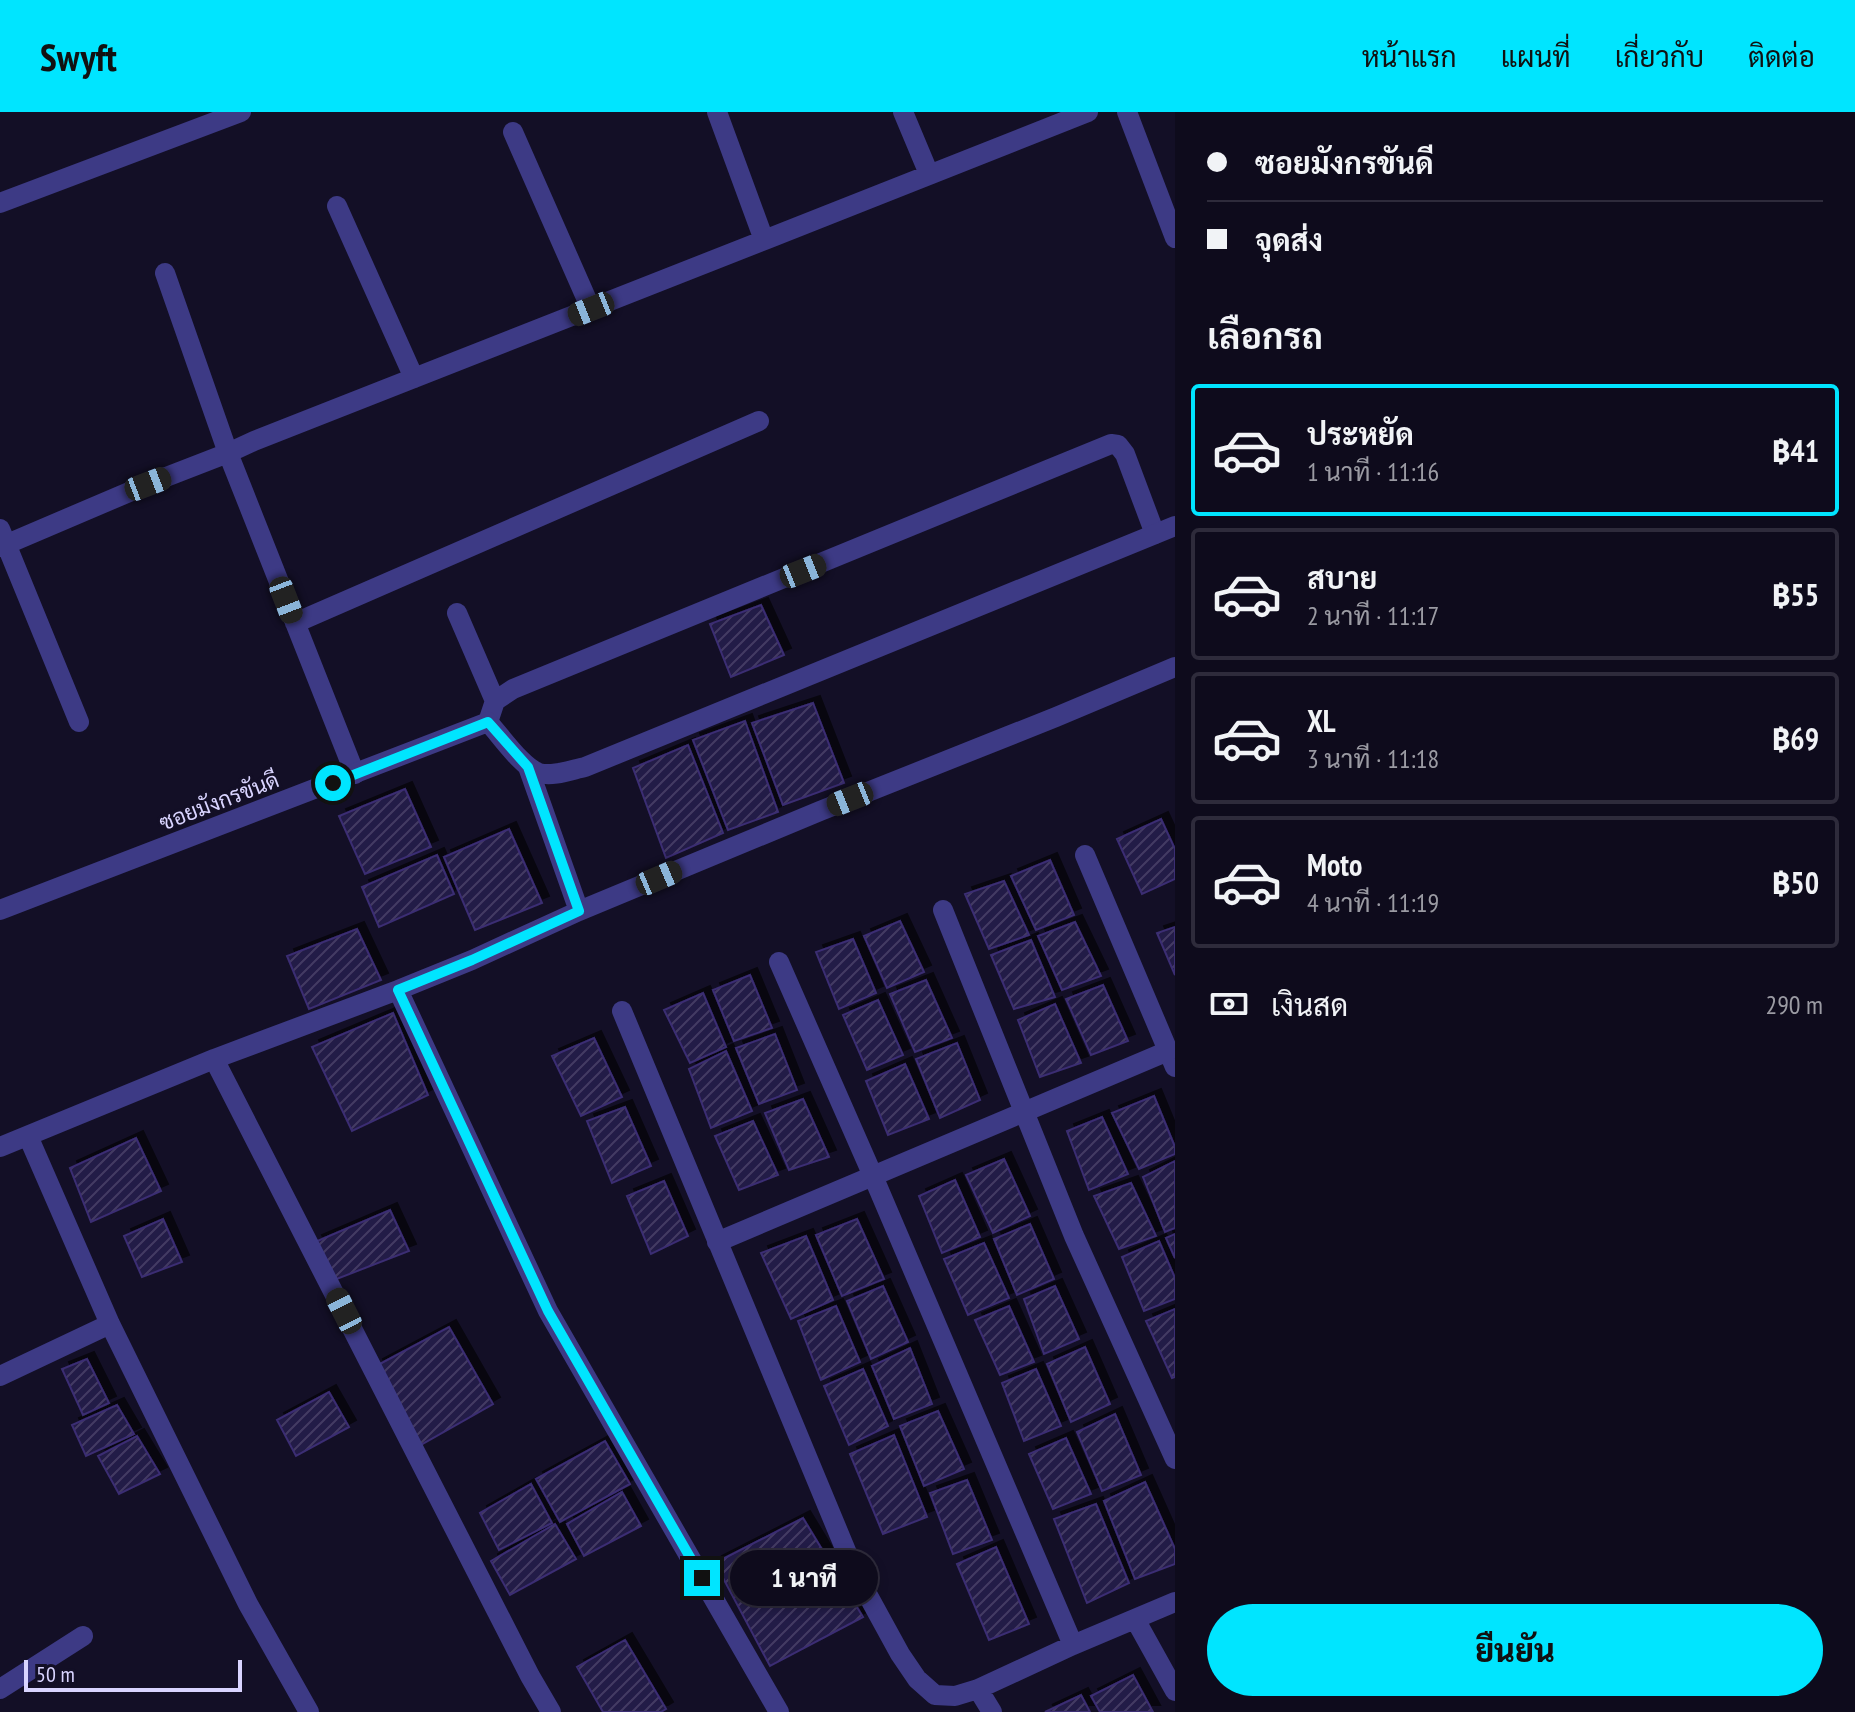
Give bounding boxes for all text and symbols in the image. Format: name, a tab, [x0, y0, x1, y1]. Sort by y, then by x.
text: Swyft	[40, 32, 117, 81]
text: หน้าแรก	[1362, 38, 1457, 75]
text: แผนที่	[1501, 38, 1571, 75]
text: เกี่ยวกับ	[1615, 38, 1704, 75]
text: ติดต่อ	[1748, 38, 1815, 75]
text: ซอยมังกรขันดี	[1255, 143, 1434, 182]
text: จุดส่ง	[1255, 220, 1323, 259]
car	[564, 289, 618, 329]
text: เลือกรถ	[1207, 312, 1323, 359]
icon: car	[1211, 414, 1283, 486]
text: ประหยัด	[1307, 414, 1414, 453]
text: ฿41	[1772, 431, 1819, 470]
text: 1 นาที · 11:16	[1307, 455, 1439, 488]
car	[121, 464, 175, 504]
car	[776, 551, 830, 591]
icon: car	[1211, 558, 1283, 630]
text: สบาย	[1307, 558, 1377, 597]
car	[266, 573, 306, 627]
text: ฿55	[1772, 575, 1819, 614]
text: 2 นาที · 11:17	[1307, 599, 1439, 632]
text: XL	[1307, 701, 1336, 740]
icon: car	[1211, 702, 1283, 774]
text: ฿69	[1772, 719, 1819, 758]
text: 3 นาที · 11:18	[1307, 742, 1439, 775]
street label: ซอยมังกรขันดี	[155, 765, 283, 837]
route start	[315, 765, 351, 801]
car	[823, 779, 877, 819]
text: Moto	[1307, 845, 1362, 884]
icon: car	[1211, 846, 1283, 918]
car	[632, 858, 686, 898]
text: ฿50	[1772, 863, 1819, 902]
text: 4 นาที · 11:19	[1307, 886, 1439, 919]
icon: cash	[1207, 982, 1251, 1026]
text: เงินสด	[1271, 985, 1348, 1024]
text: 290 m	[1765, 988, 1823, 1021]
car	[322, 1284, 366, 1338]
callout: 1 นาที	[730, 1550, 878, 1606]
route end	[684, 1560, 720, 1596]
text: 1 นาที	[771, 1561, 837, 1594]
button: ยืนยัน	[1207, 1604, 1823, 1696]
scale bar	[24, 1656, 242, 1692]
text: 50 m	[36, 1660, 75, 1688]

